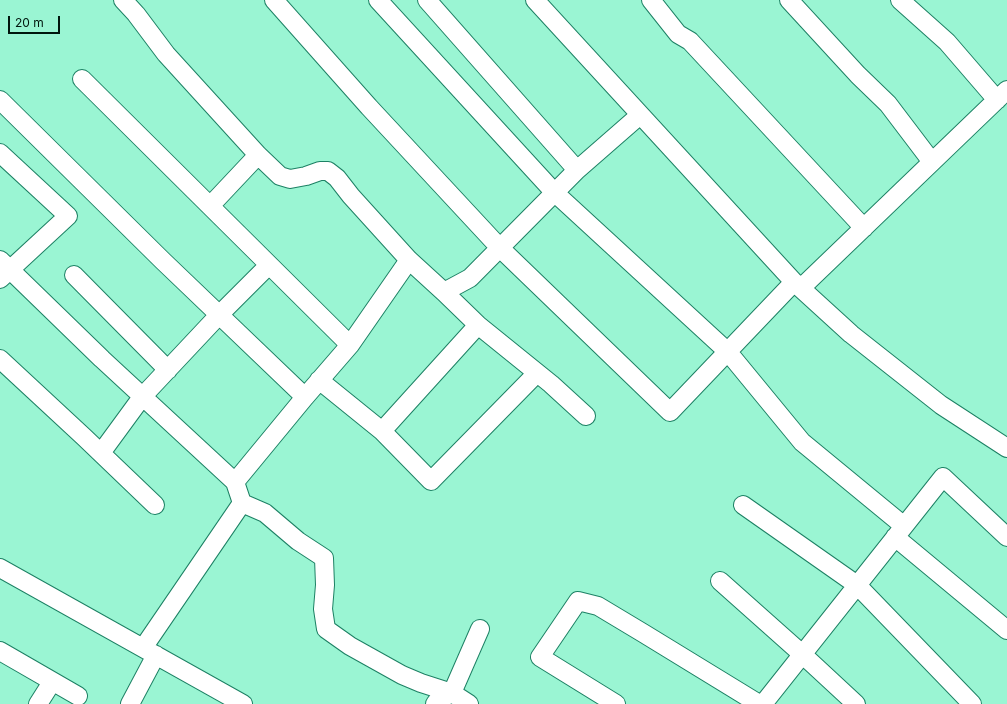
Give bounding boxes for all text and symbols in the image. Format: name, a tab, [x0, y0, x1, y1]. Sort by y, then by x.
scale bar	[10, 8, 62, 34]
text: 20 m	[15, 15, 44, 30]

